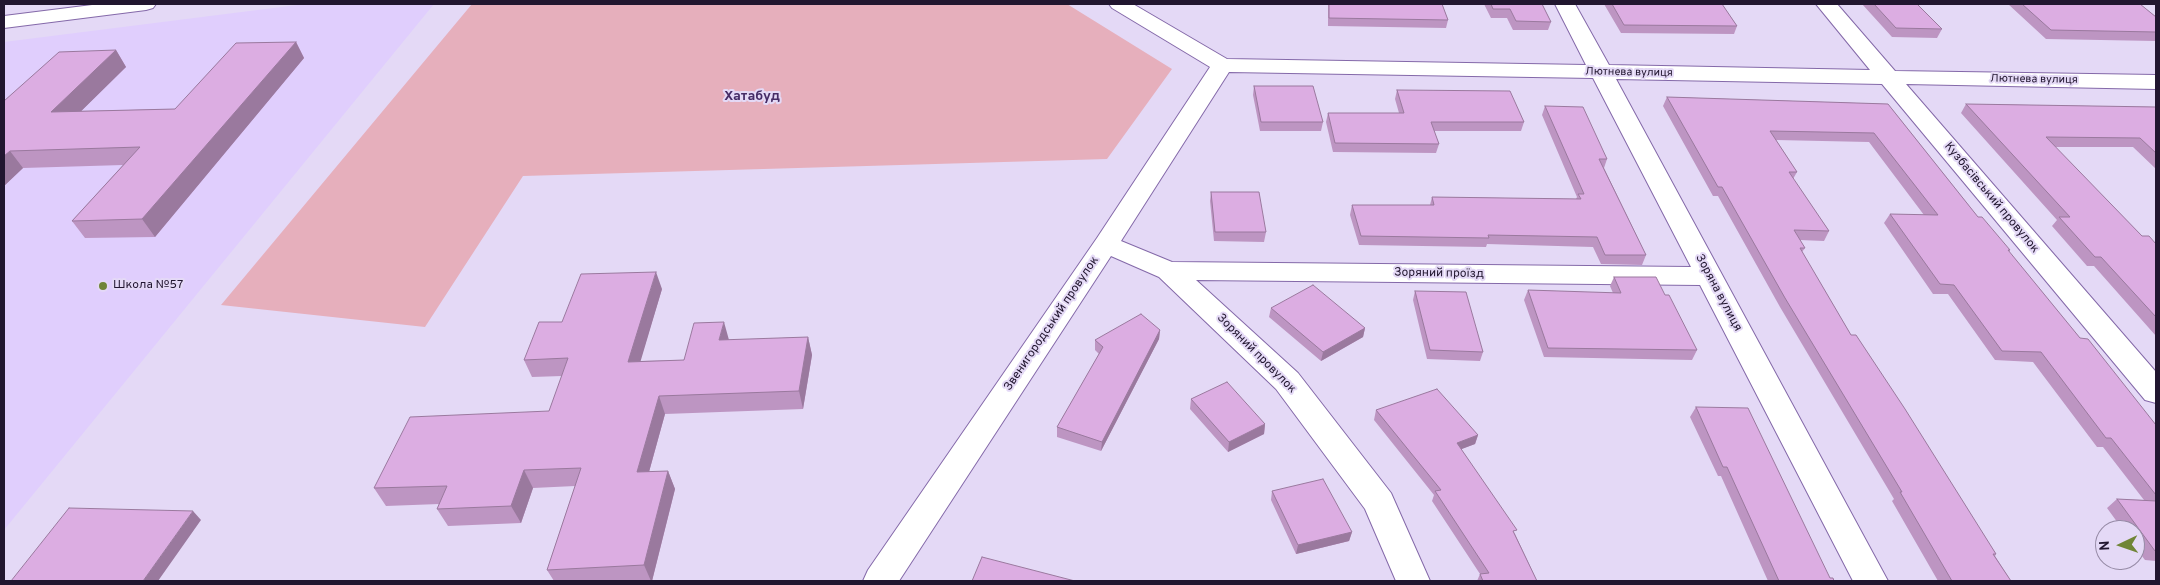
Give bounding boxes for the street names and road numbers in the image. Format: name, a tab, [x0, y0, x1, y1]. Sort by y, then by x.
street label: Лютнева вулиця	[1585, 66, 1673, 80]
street label: Лютнева вулиця	[1990, 73, 2078, 87]
street label: Кузбасівський провулок	[1941, 140, 2041, 256]
street label: Зоряна вулиця	[1692, 252, 1744, 334]
street label: Звенигородський провулок	[1002, 254, 1102, 394]
street label: Зоряний проїзд	[1394, 266, 1484, 282]
street label: Зоряний провулок	[1213, 311, 1299, 397]

